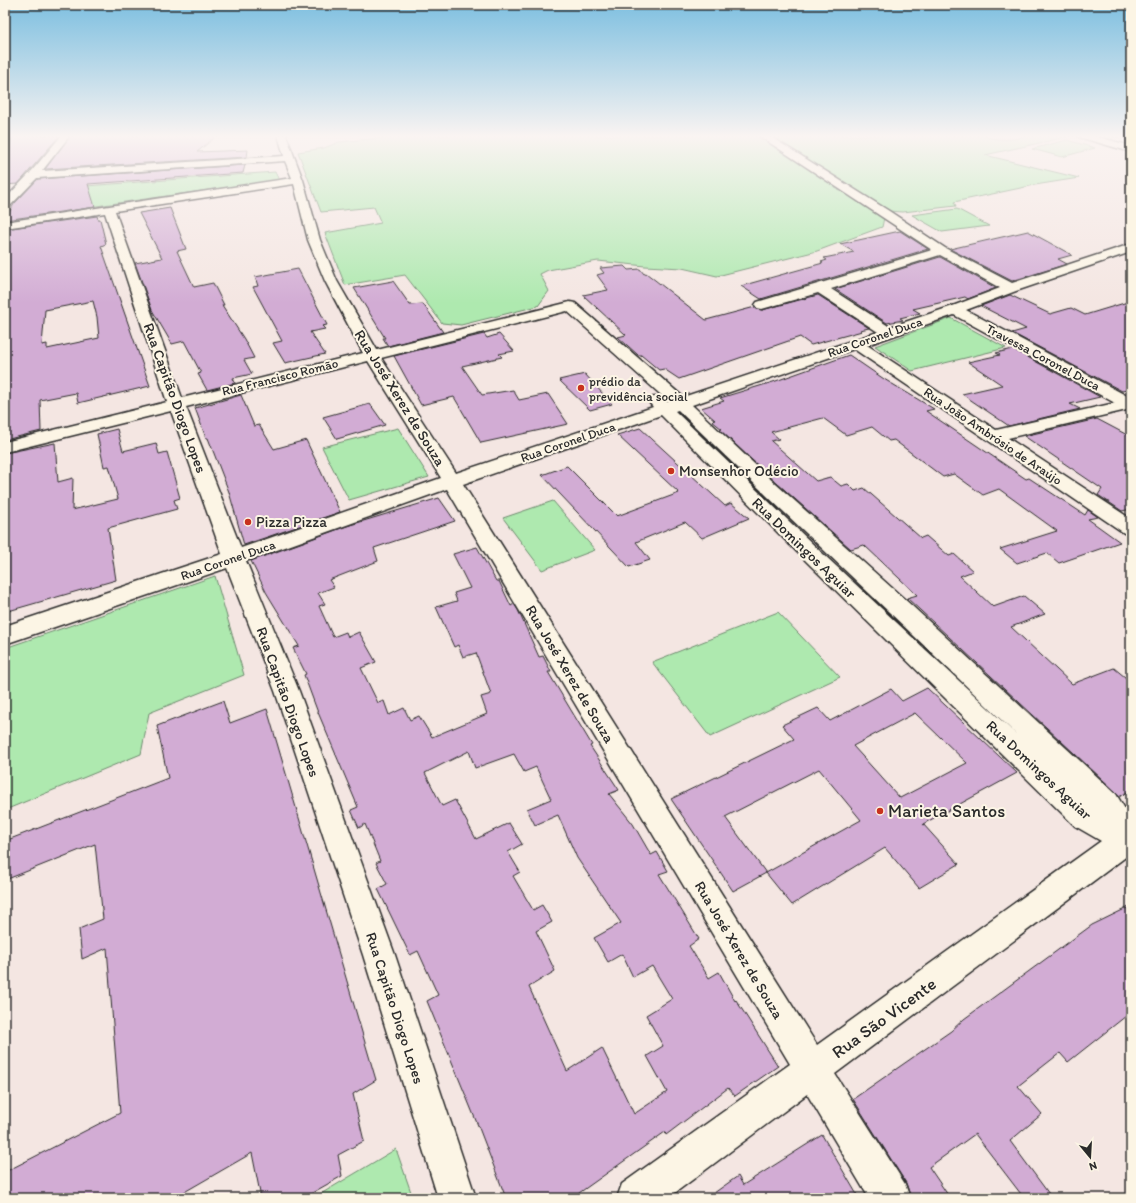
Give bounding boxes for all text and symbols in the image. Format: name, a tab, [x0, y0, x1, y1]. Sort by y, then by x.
street label: Rua Coronel Duca	[825, 314, 925, 360]
street label: Rua Capitão Diogo Lopes	[139, 321, 211, 476]
street label: Travessa Coronel Duca	[984, 321, 1103, 394]
street label: Rua José Xerez de Souza	[351, 326, 449, 470]
street label: Rua Francisco Romão	[220, 355, 340, 399]
place label: prédio da previdência social	[589, 374, 688, 404]
marker: prédio da previdência social	[576, 383, 586, 393]
street label: Rua João Ambrósio de Araújo	[921, 384, 1065, 488]
street label: Rua Coronel Duca	[518, 419, 618, 465]
place label: Monsenhor Odécio	[679, 462, 799, 480]
marker: Monsenhor Odécio	[666, 466, 676, 476]
street label: Rua Domingos Aguiar	[748, 494, 860, 602]
place label: Pizza Pizza	[256, 513, 327, 531]
marker: Pizza Pizza	[243, 517, 253, 527]
street label: Rua Coronel Duca	[178, 537, 278, 583]
street label: Rua José Xerez de Souza	[522, 602, 618, 746]
street label: Rua Capitão Diogo Lopes	[252, 625, 324, 780]
street label: Rua Domingos Aguiar	[982, 716, 1096, 824]
place label: Marieta Santos	[888, 800, 1005, 822]
marker: Marieta Santos	[875, 806, 885, 816]
street label: Rua José Xerez de Souza	[691, 878, 787, 1022]
street label: Rua Capitão Diogo Lopes	[362, 930, 428, 1086]
street label: Rua São Vicente	[828, 973, 940, 1063]
north arrow	[1070, 1137, 1110, 1177]
text: N	[1087, 1159, 1098, 1173]

